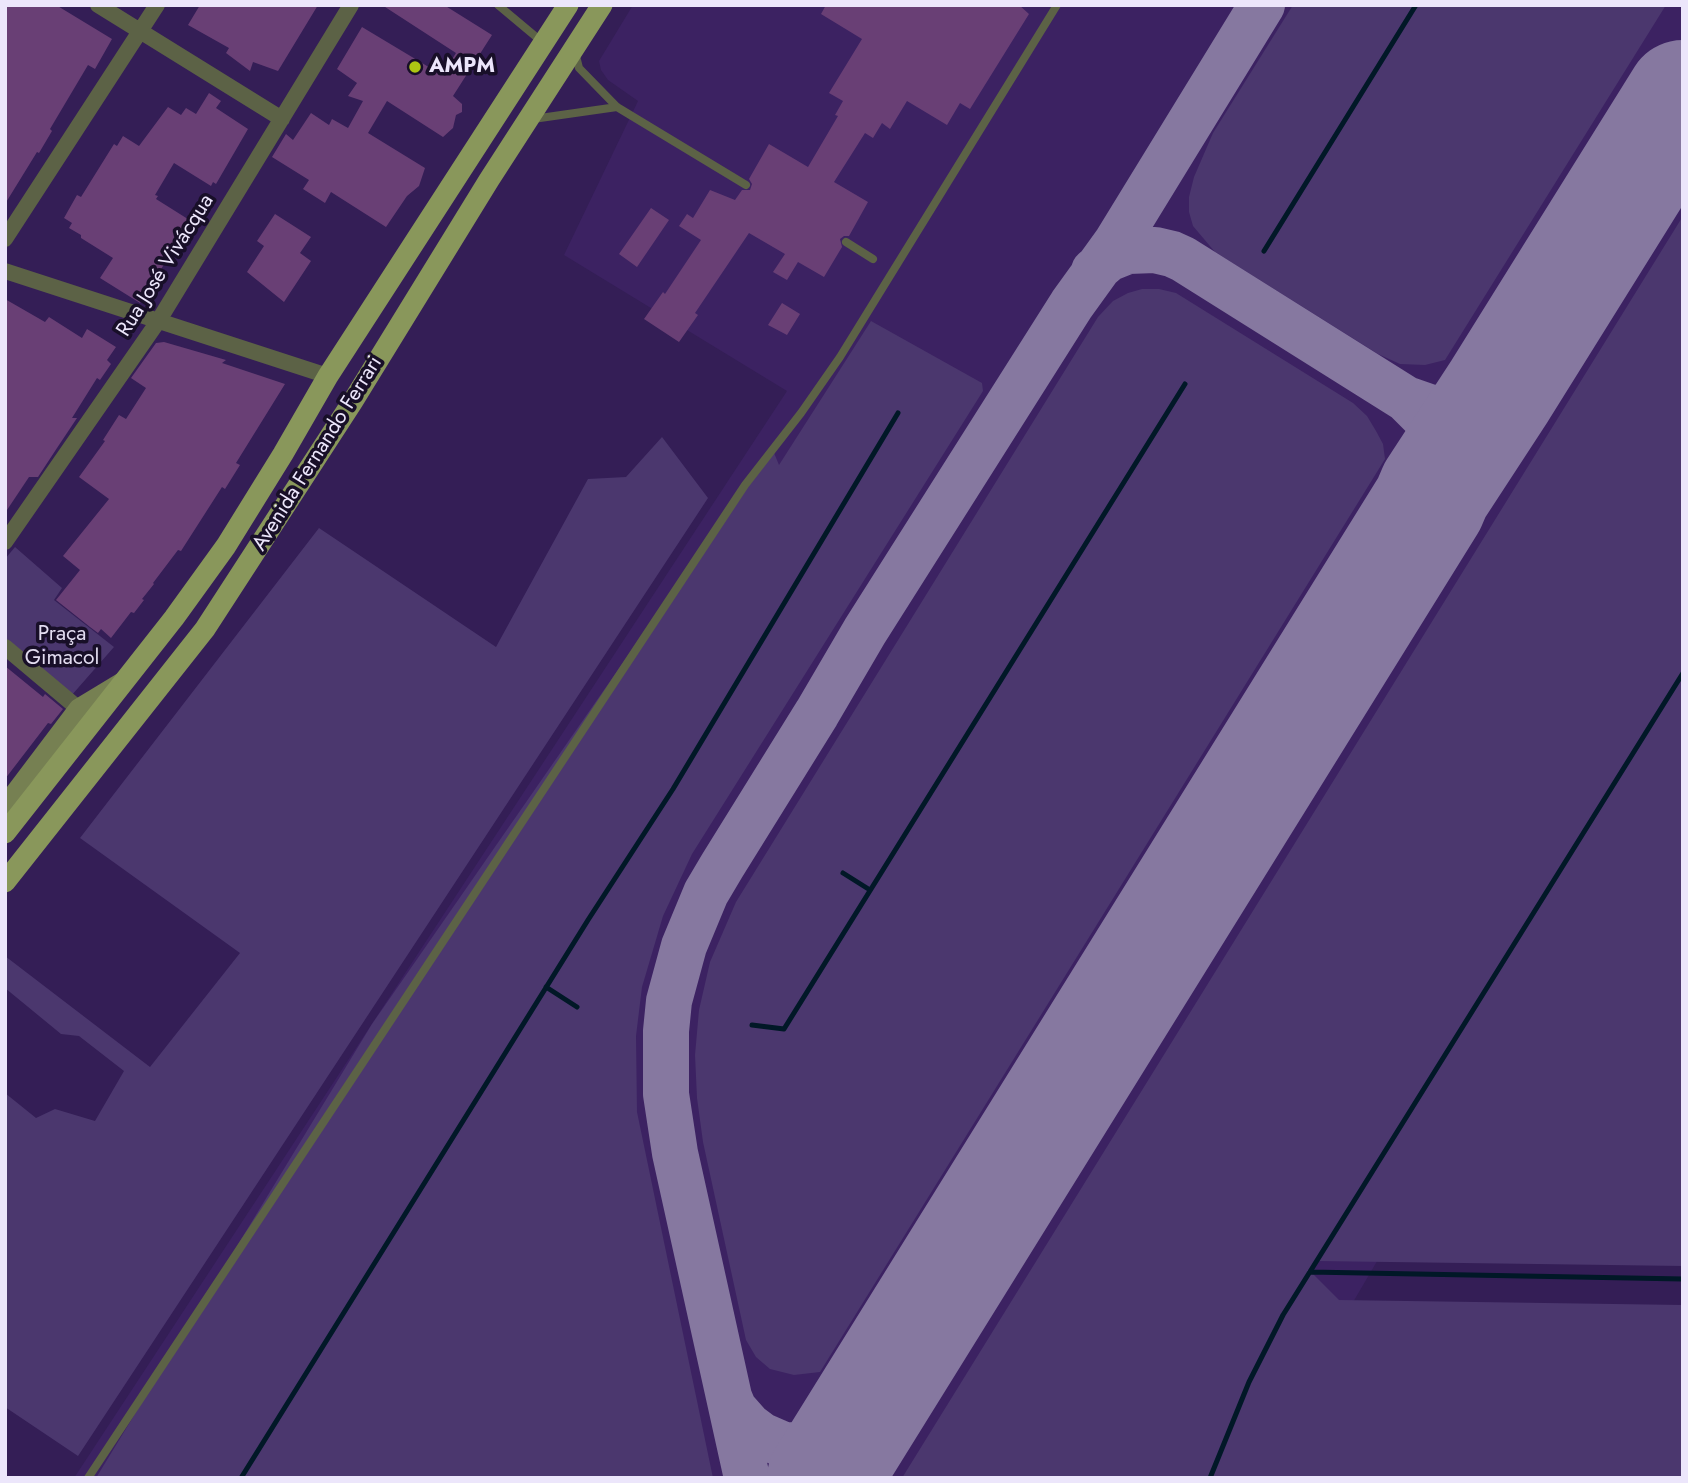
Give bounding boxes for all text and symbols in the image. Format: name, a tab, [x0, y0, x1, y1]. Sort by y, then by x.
place label: AMPM	[429, 54, 495, 80]
marker: AMPM	[407, 59, 423, 75]
street label: Rua José Vivácqua	[112, 190, 220, 342]
street label: Avenida Fernando Ferrari	[248, 352, 388, 556]
park label: Praça Gimacol	[25, 622, 99, 672]

